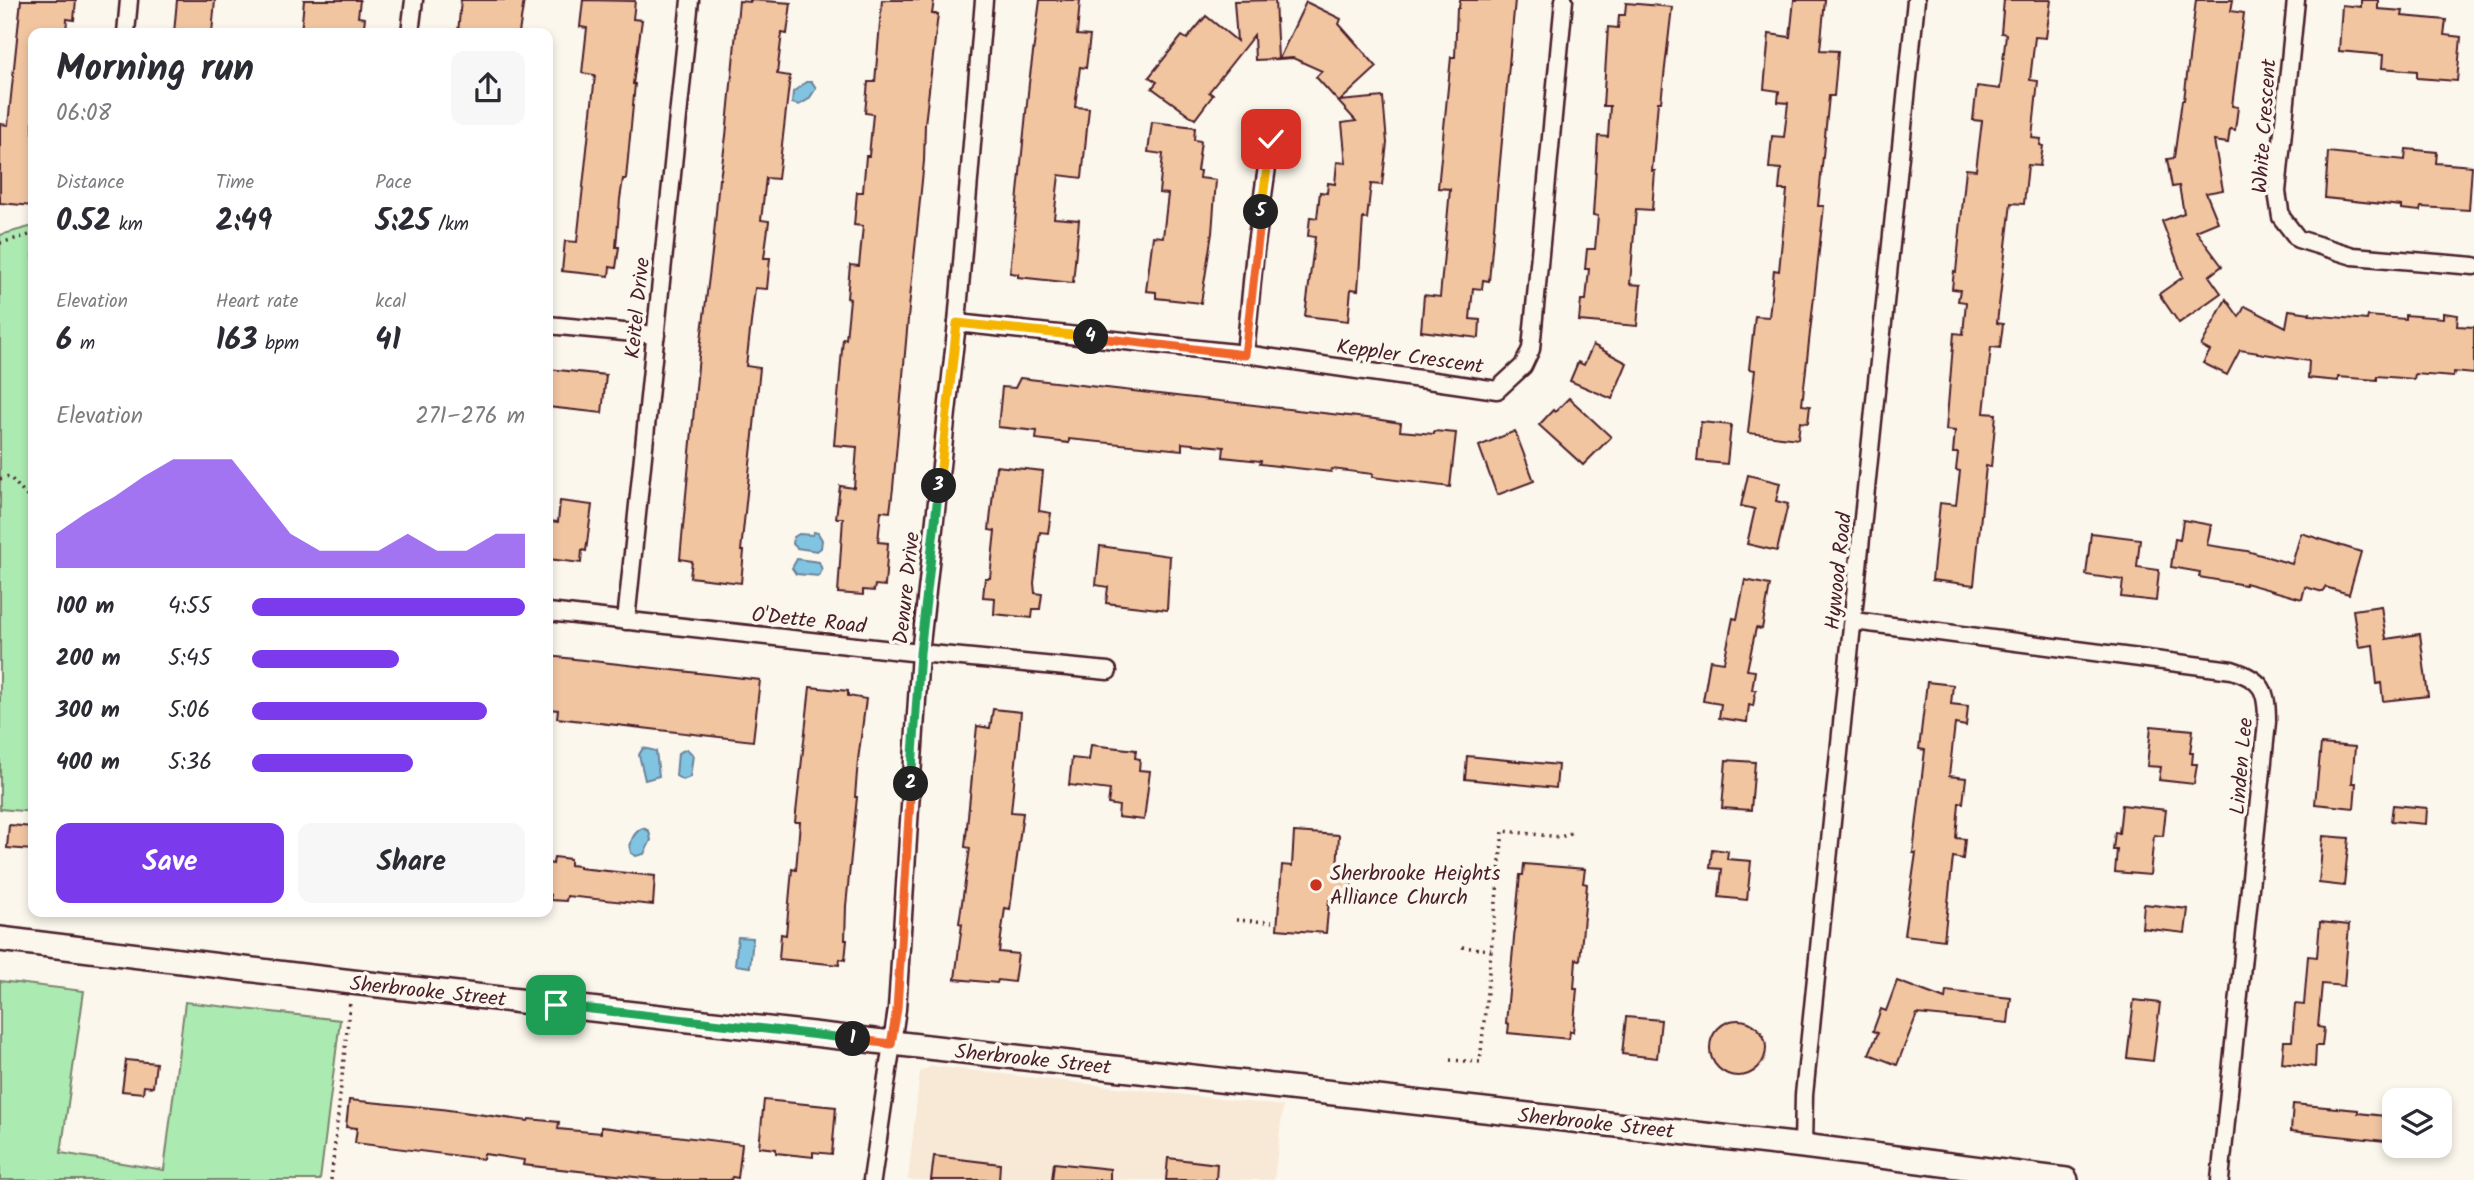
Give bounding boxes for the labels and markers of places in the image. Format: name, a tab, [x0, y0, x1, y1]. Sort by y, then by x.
pin	[1241, 109, 1301, 169]
pin: 5	[1244, 194, 1278, 230]
pin: 4	[1074, 320, 1108, 354]
pin: 3	[922, 468, 956, 504]
pin: 2	[894, 766, 928, 802]
place label: Sherbrooke Heights Alliance Church	[1330, 858, 1500, 915]
marker: Sherbrooke Heights Alliance Church	[1308, 877, 1324, 893]
pin	[526, 975, 586, 1035]
pin: 1	[836, 1021, 870, 1056]

